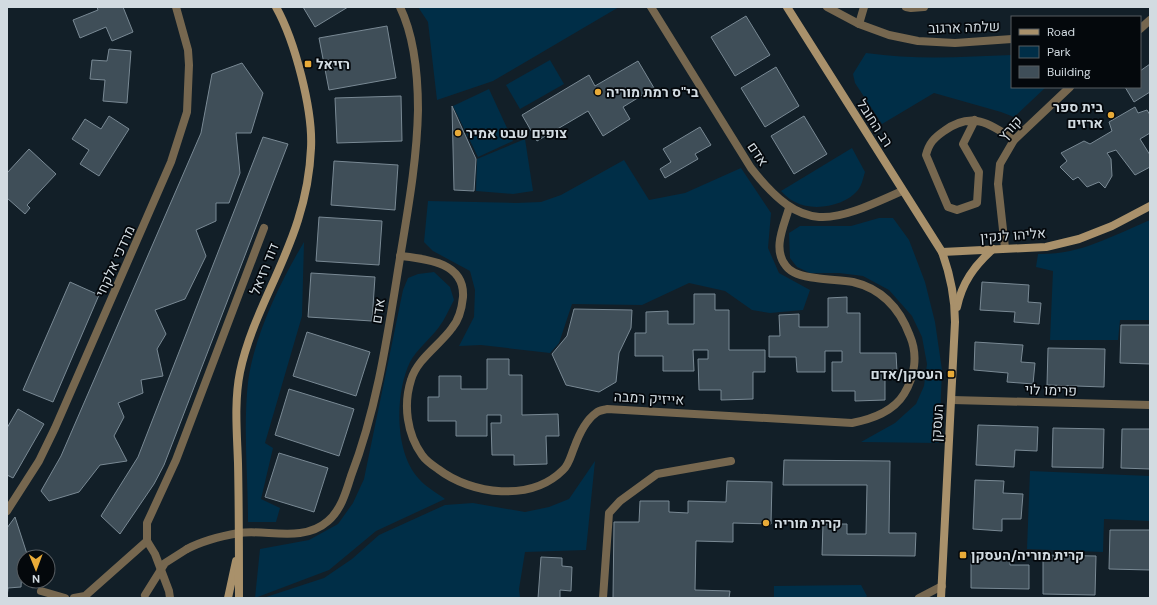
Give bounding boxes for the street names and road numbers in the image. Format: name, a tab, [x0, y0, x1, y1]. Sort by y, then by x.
street label: שלמה ארגוב	[928, 17, 1000, 37]
street label: רב החובל	[853, 96, 897, 150]
street label: קורץ	[994, 112, 1026, 144]
street label: אדם	[744, 139, 773, 169]
street label: מרדכי אלקחי	[91, 223, 139, 299]
street label: אליהו לנקין	[980, 224, 1046, 246]
street label: דוד רזיאל	[245, 240, 283, 298]
street label: אדם	[367, 297, 389, 325]
street label: פרימו לוי	[1025, 380, 1077, 400]
street label: אייזיק רמבה	[613, 387, 685, 409]
street label: העסקן	[927, 403, 947, 443]

